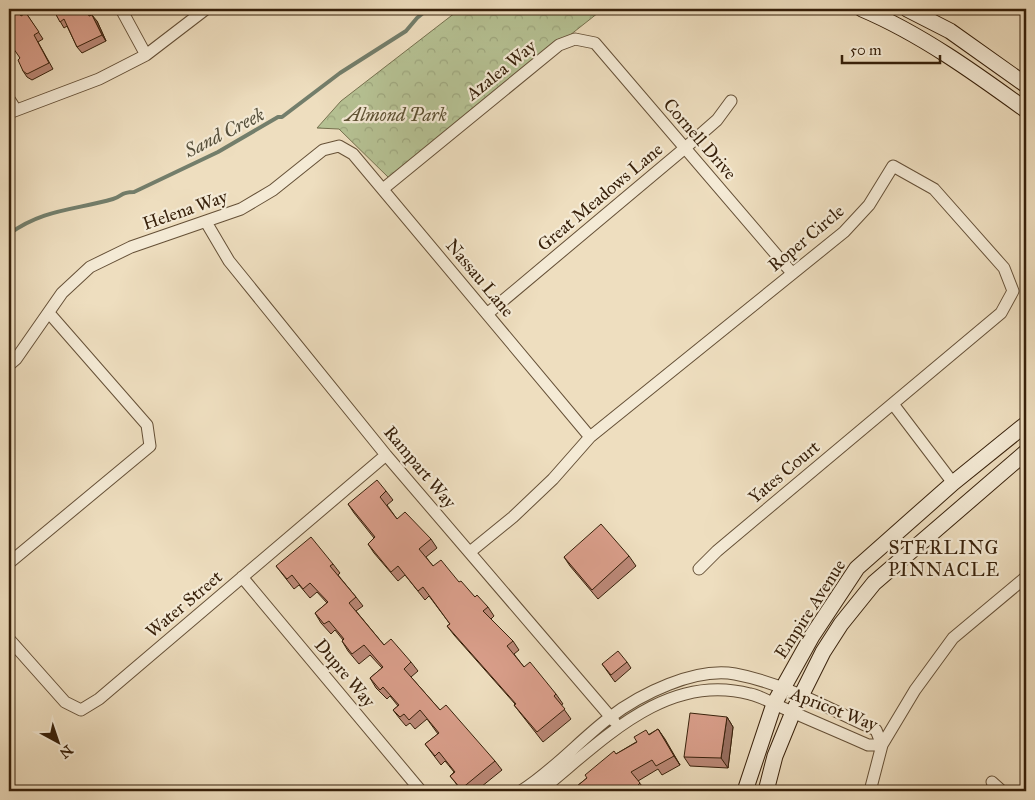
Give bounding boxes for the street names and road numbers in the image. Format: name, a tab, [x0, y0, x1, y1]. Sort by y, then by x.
street label: Azalea Way	[461, 35, 541, 106]
street label: Cornell Drive	[659, 94, 741, 184]
street label: Great Meadows Lane	[533, 138, 667, 256]
street label: Helena Way	[140, 185, 231, 235]
street label: Roper Circle	[763, 200, 849, 276]
street label: Nassau Lane	[441, 235, 519, 321]
street label: Rampart Way	[379, 421, 461, 513]
street label: Yates Court	[744, 435, 825, 508]
street label: Empire Avenue	[770, 555, 850, 663]
street label: Water Street	[141, 565, 227, 642]
street label: Dupre Way	[310, 634, 380, 712]
street label: Apricot Way	[786, 682, 881, 736]

